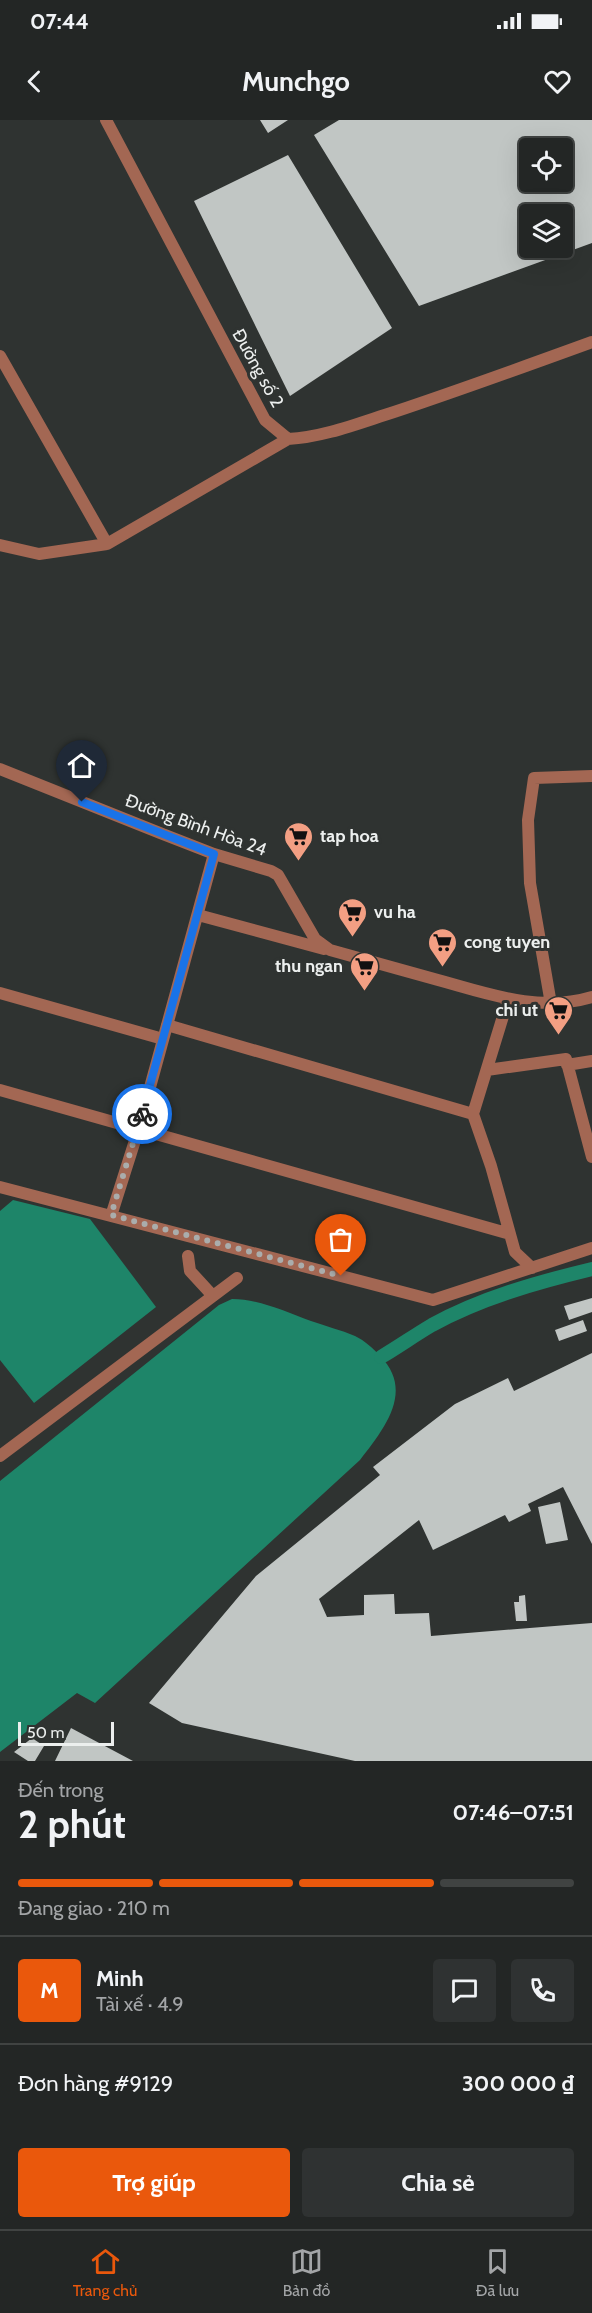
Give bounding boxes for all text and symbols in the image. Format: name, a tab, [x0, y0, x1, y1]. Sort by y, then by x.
text: 07:44	[30, 8, 89, 35]
icon: back	[18, 65, 51, 98]
text: Munchgo	[242, 65, 350, 98]
icon: heart	[541, 65, 574, 98]
map controls	[519, 138, 573, 258]
button: locate	[519, 138, 573, 192]
button: layers	[519, 204, 573, 258]
street label: Đường số 2	[227, 325, 289, 411]
pin	[56, 740, 107, 802]
icon: home	[65, 749, 98, 782]
street label: Đường Bình Hòa 24	[122, 789, 270, 861]
supermarket icon: tap hoa	[283, 820, 315, 862]
place label: tap hoa	[320, 825, 379, 847]
supermarket icon: vu ha	[337, 896, 369, 938]
place label: vu ha	[374, 901, 416, 923]
supermarket icon: cong tuyen	[427, 926, 459, 968]
place label: cong tuyen	[464, 931, 550, 953]
supermarket icon: thu ngan	[348, 950, 380, 992]
place label: thu ngan	[275, 955, 343, 977]
supermarket icon: chi ut	[543, 994, 575, 1036]
place label: chi ut	[495, 999, 538, 1021]
courier	[112, 1084, 172, 1144]
icon: bike	[126, 1098, 159, 1131]
pin	[315, 1214, 366, 1276]
icon: bag	[324, 1223, 357, 1256]
scale bar	[18, 1719, 114, 1746]
text: 50 m	[27, 1723, 64, 1742]
text: Đến trong	[18, 1778, 103, 1802]
text: 07:46–07:51	[453, 1799, 574, 1826]
text: 2 phút	[18, 1800, 126, 1848]
text: Đang giao · 210 m	[18, 1896, 170, 1920]
button: chat	[433, 1959, 496, 2022]
button: phone	[511, 1959, 574, 2022]
text: Minh	[96, 1965, 144, 1992]
text: M	[40, 1977, 59, 2004]
text: Tài xế · 4.9	[96, 1992, 184, 2016]
text: Đơn hàng #9129	[18, 2070, 173, 2097]
text: 300 000 ₫	[462, 2070, 574, 2097]
button: Trợ giúp	[18, 2148, 290, 2217]
button: Chia sẻ	[302, 2148, 574, 2217]
tab: Trang chủ	[73, 2245, 137, 2300]
tab: Bản đồ	[283, 2245, 330, 2300]
tab: Đã lưu	[476, 2245, 519, 2300]

